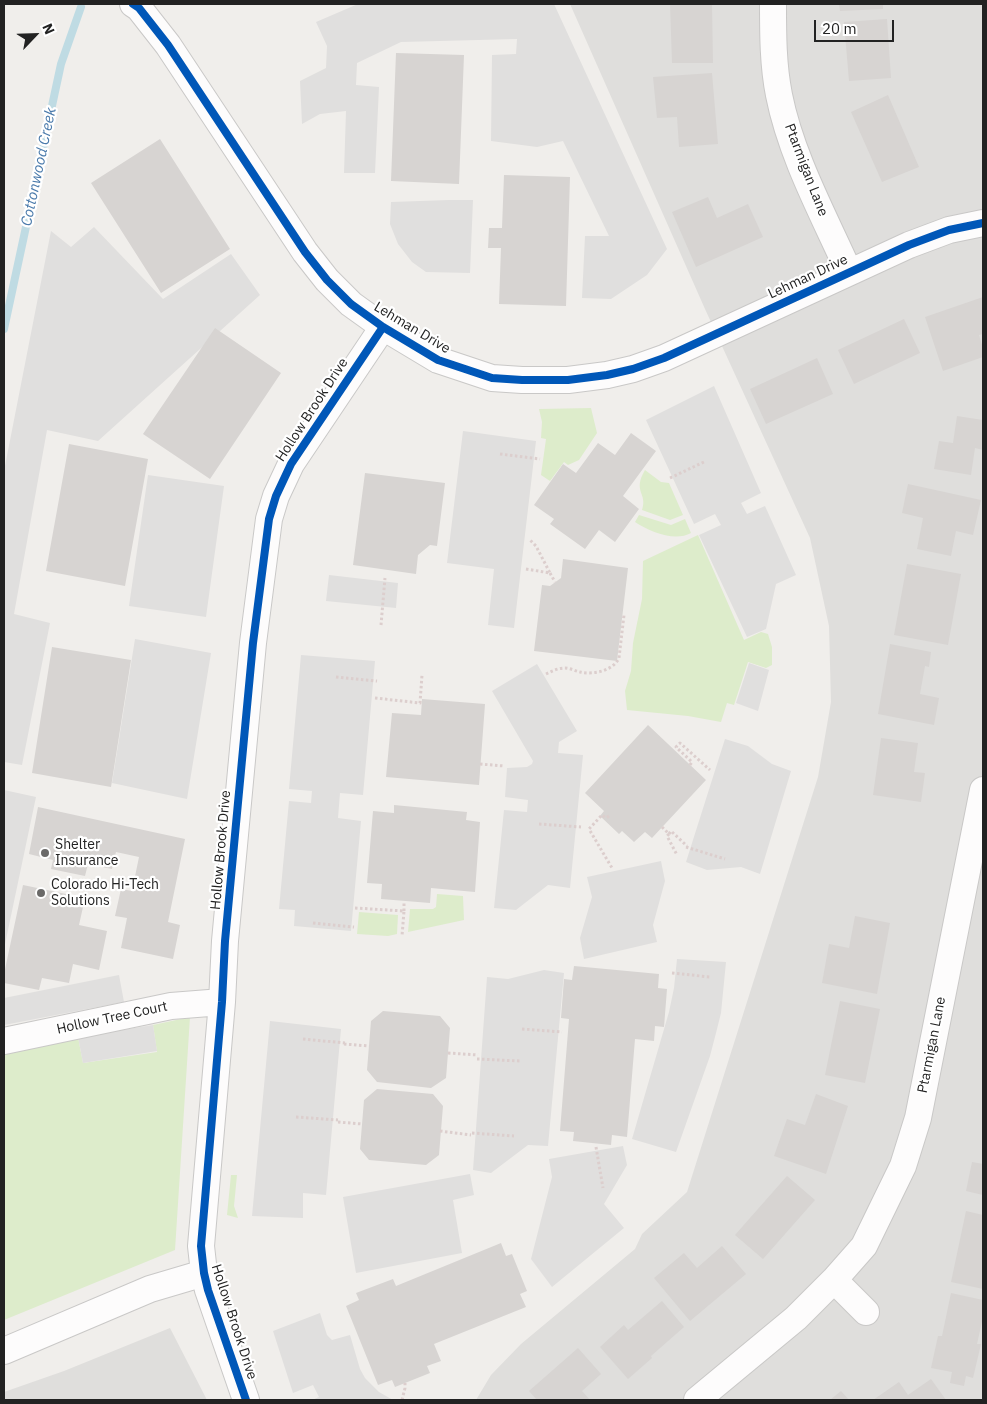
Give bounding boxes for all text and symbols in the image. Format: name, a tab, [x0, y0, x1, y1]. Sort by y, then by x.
north arrow	[10, 10, 60, 60]
scale bar	[817, 10, 897, 42]
text: 20 m	[822, 19, 857, 38]
text: N	[38, 21, 59, 37]
water label: Cottonwood Creek	[18, 106, 60, 228]
street label: Ptarmigan Lane	[781, 121, 831, 219]
street label: Lehman Drive	[765, 251, 851, 303]
street label: Lehman Drive	[371, 299, 453, 357]
street label: Hollow Brook Drive	[272, 355, 352, 465]
street label: Hollow Brook Drive	[207, 789, 235, 911]
place label: Shelter Insurance	[55, 837, 118, 870]
marker: Shelter Insurance	[39, 847, 51, 859]
place label: Colorado Hi-Tech Solutions	[51, 877, 159, 910]
marker: Colorado Hi-Tech Solutions	[35, 887, 47, 899]
street label: Ptarmigan Lane	[914, 995, 950, 1095]
street label: Hollow Tree Court	[55, 998, 169, 1038]
street label: Hollow Brook Drive	[207, 1262, 261, 1382]

